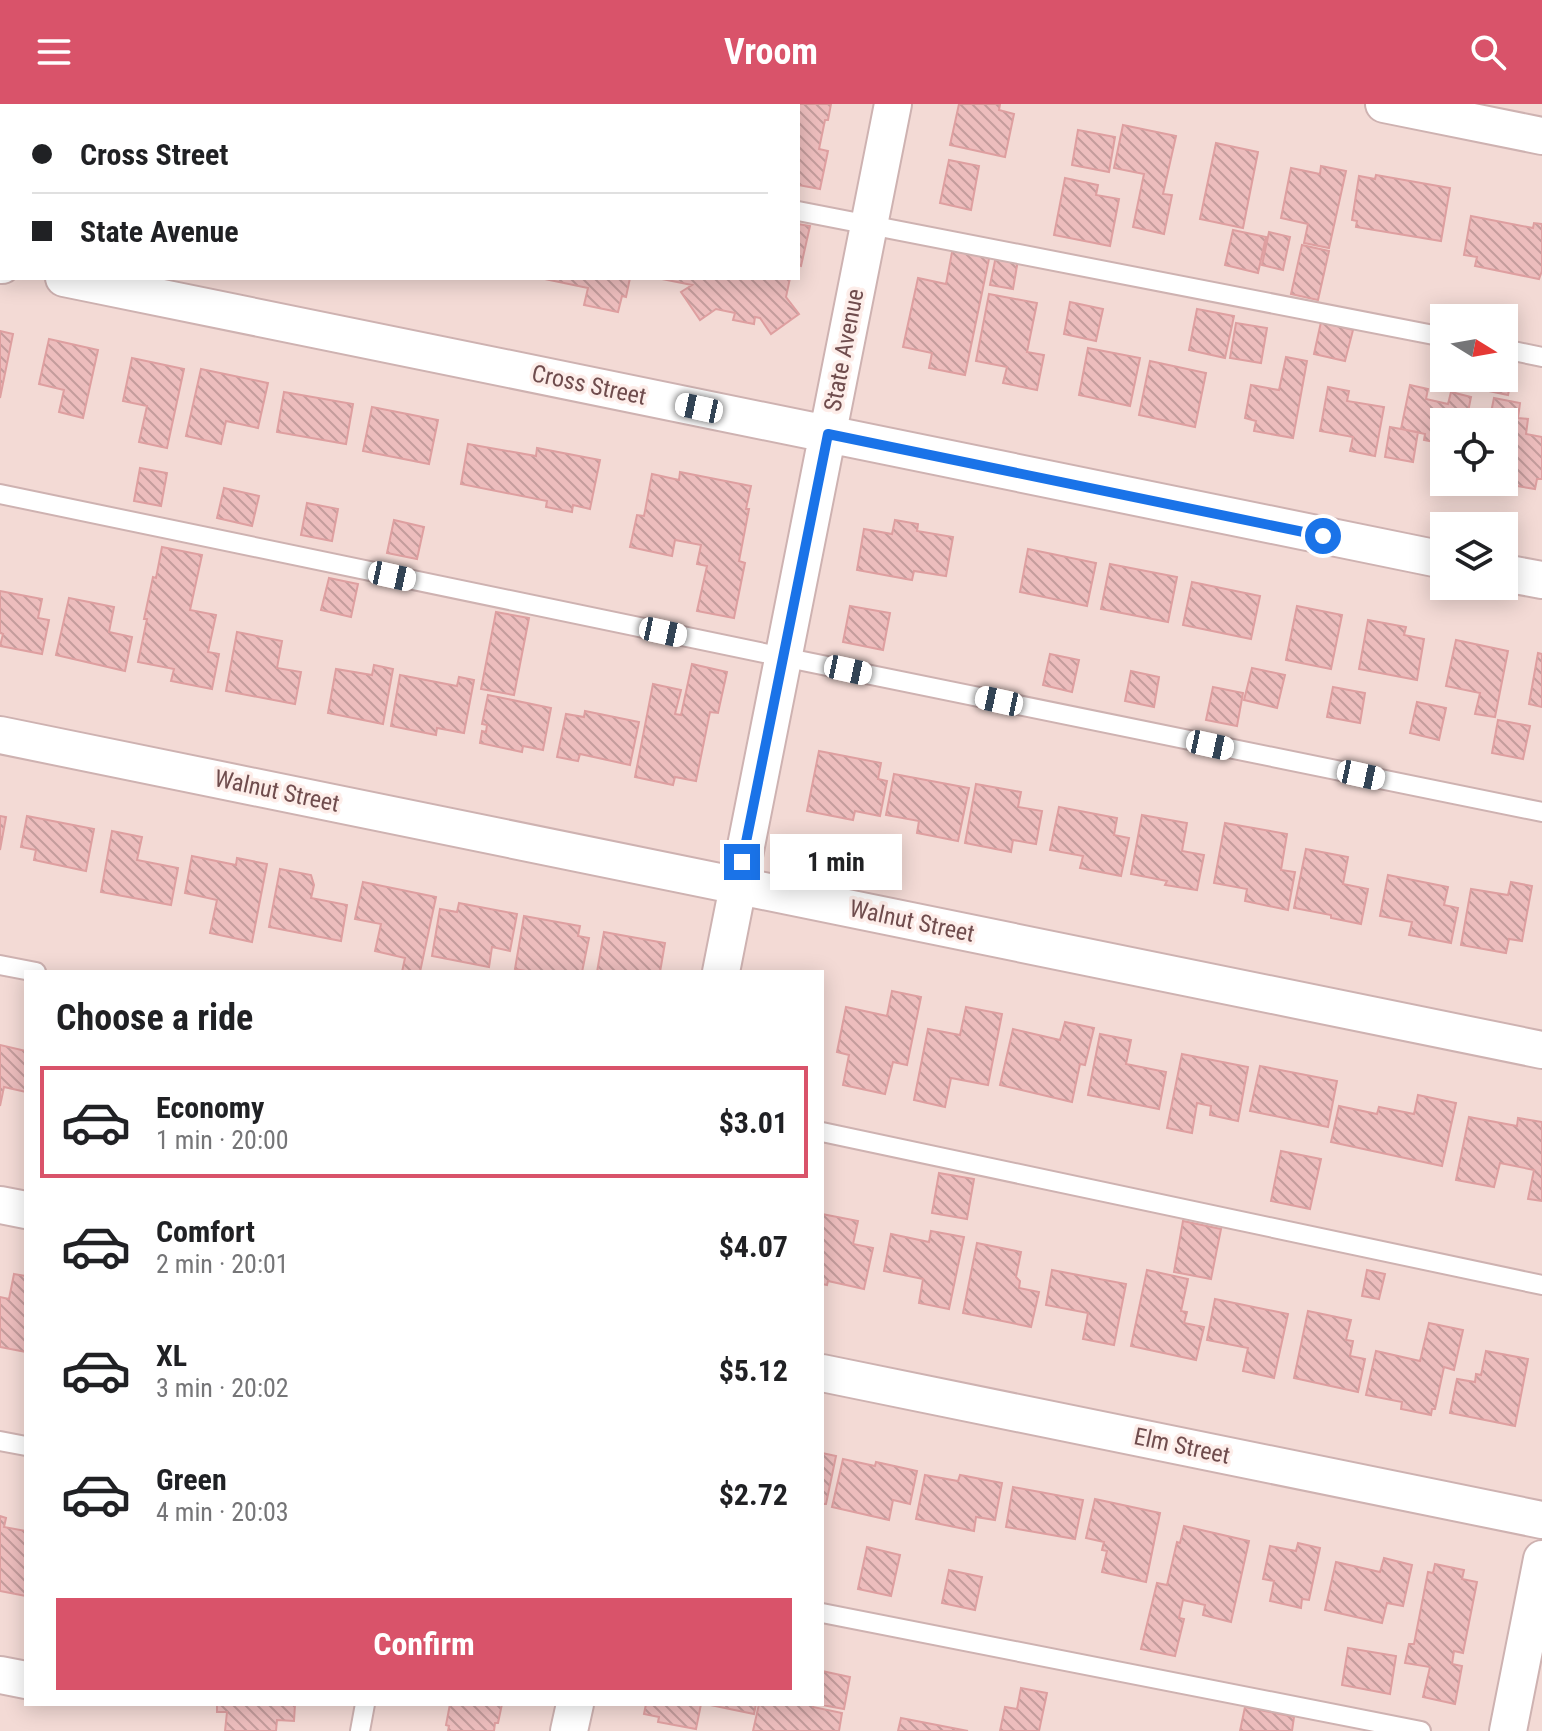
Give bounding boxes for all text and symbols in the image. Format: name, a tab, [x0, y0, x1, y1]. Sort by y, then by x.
icon: menu	[32, 30, 76, 74]
icon: search	[1466, 30, 1510, 74]
text: Vroom	[724, 31, 818, 73]
text: Cross Street	[80, 137, 229, 172]
text: State Avenue	[80, 214, 239, 249]
street label: State Avenue	[818, 286, 870, 414]
north arrow	[1430, 304, 1518, 392]
map controls	[1430, 304, 1518, 600]
street label: Cross Street	[529, 359, 649, 411]
car	[673, 391, 725, 425]
button: locate	[1430, 408, 1518, 496]
button: layers	[1430, 512, 1518, 600]
route start	[1305, 518, 1341, 554]
car	[366, 559, 418, 593]
car	[637, 615, 689, 649]
car	[822, 653, 874, 687]
car	[973, 684, 1025, 718]
car	[1184, 728, 1236, 762]
car	[1335, 758, 1387, 792]
street label: Walnut Street	[212, 764, 342, 818]
callout: 1 min	[770, 834, 902, 890]
route end	[724, 844, 760, 880]
text: 1 min	[807, 847, 865, 877]
street label: Walnut Street	[847, 894, 977, 948]
text: Choose a ride	[56, 997, 253, 1039]
icon: car	[60, 1086, 132, 1158]
text: Economy	[156, 1090, 264, 1125]
text: $3.01	[719, 1105, 788, 1140]
text: 1 min · 20:00	[156, 1125, 289, 1155]
icon: car	[60, 1210, 132, 1282]
text: Comfort	[156, 1214, 255, 1249]
text: $4.07	[719, 1229, 788, 1264]
text: 2 min · 20:01	[156, 1249, 289, 1279]
icon: car	[60, 1334, 132, 1406]
text: XL	[156, 1338, 187, 1373]
text: $5.12	[719, 1353, 788, 1388]
text: 3 min · 20:02	[156, 1373, 289, 1403]
street label: Elm Street	[1132, 1422, 1232, 1470]
icon: car	[60, 1458, 132, 1530]
text: Green	[156, 1462, 227, 1497]
text: $2.72	[719, 1477, 788, 1512]
text: 4 min · 20:03	[156, 1497, 289, 1527]
button: Confirm	[56, 1598, 792, 1690]

